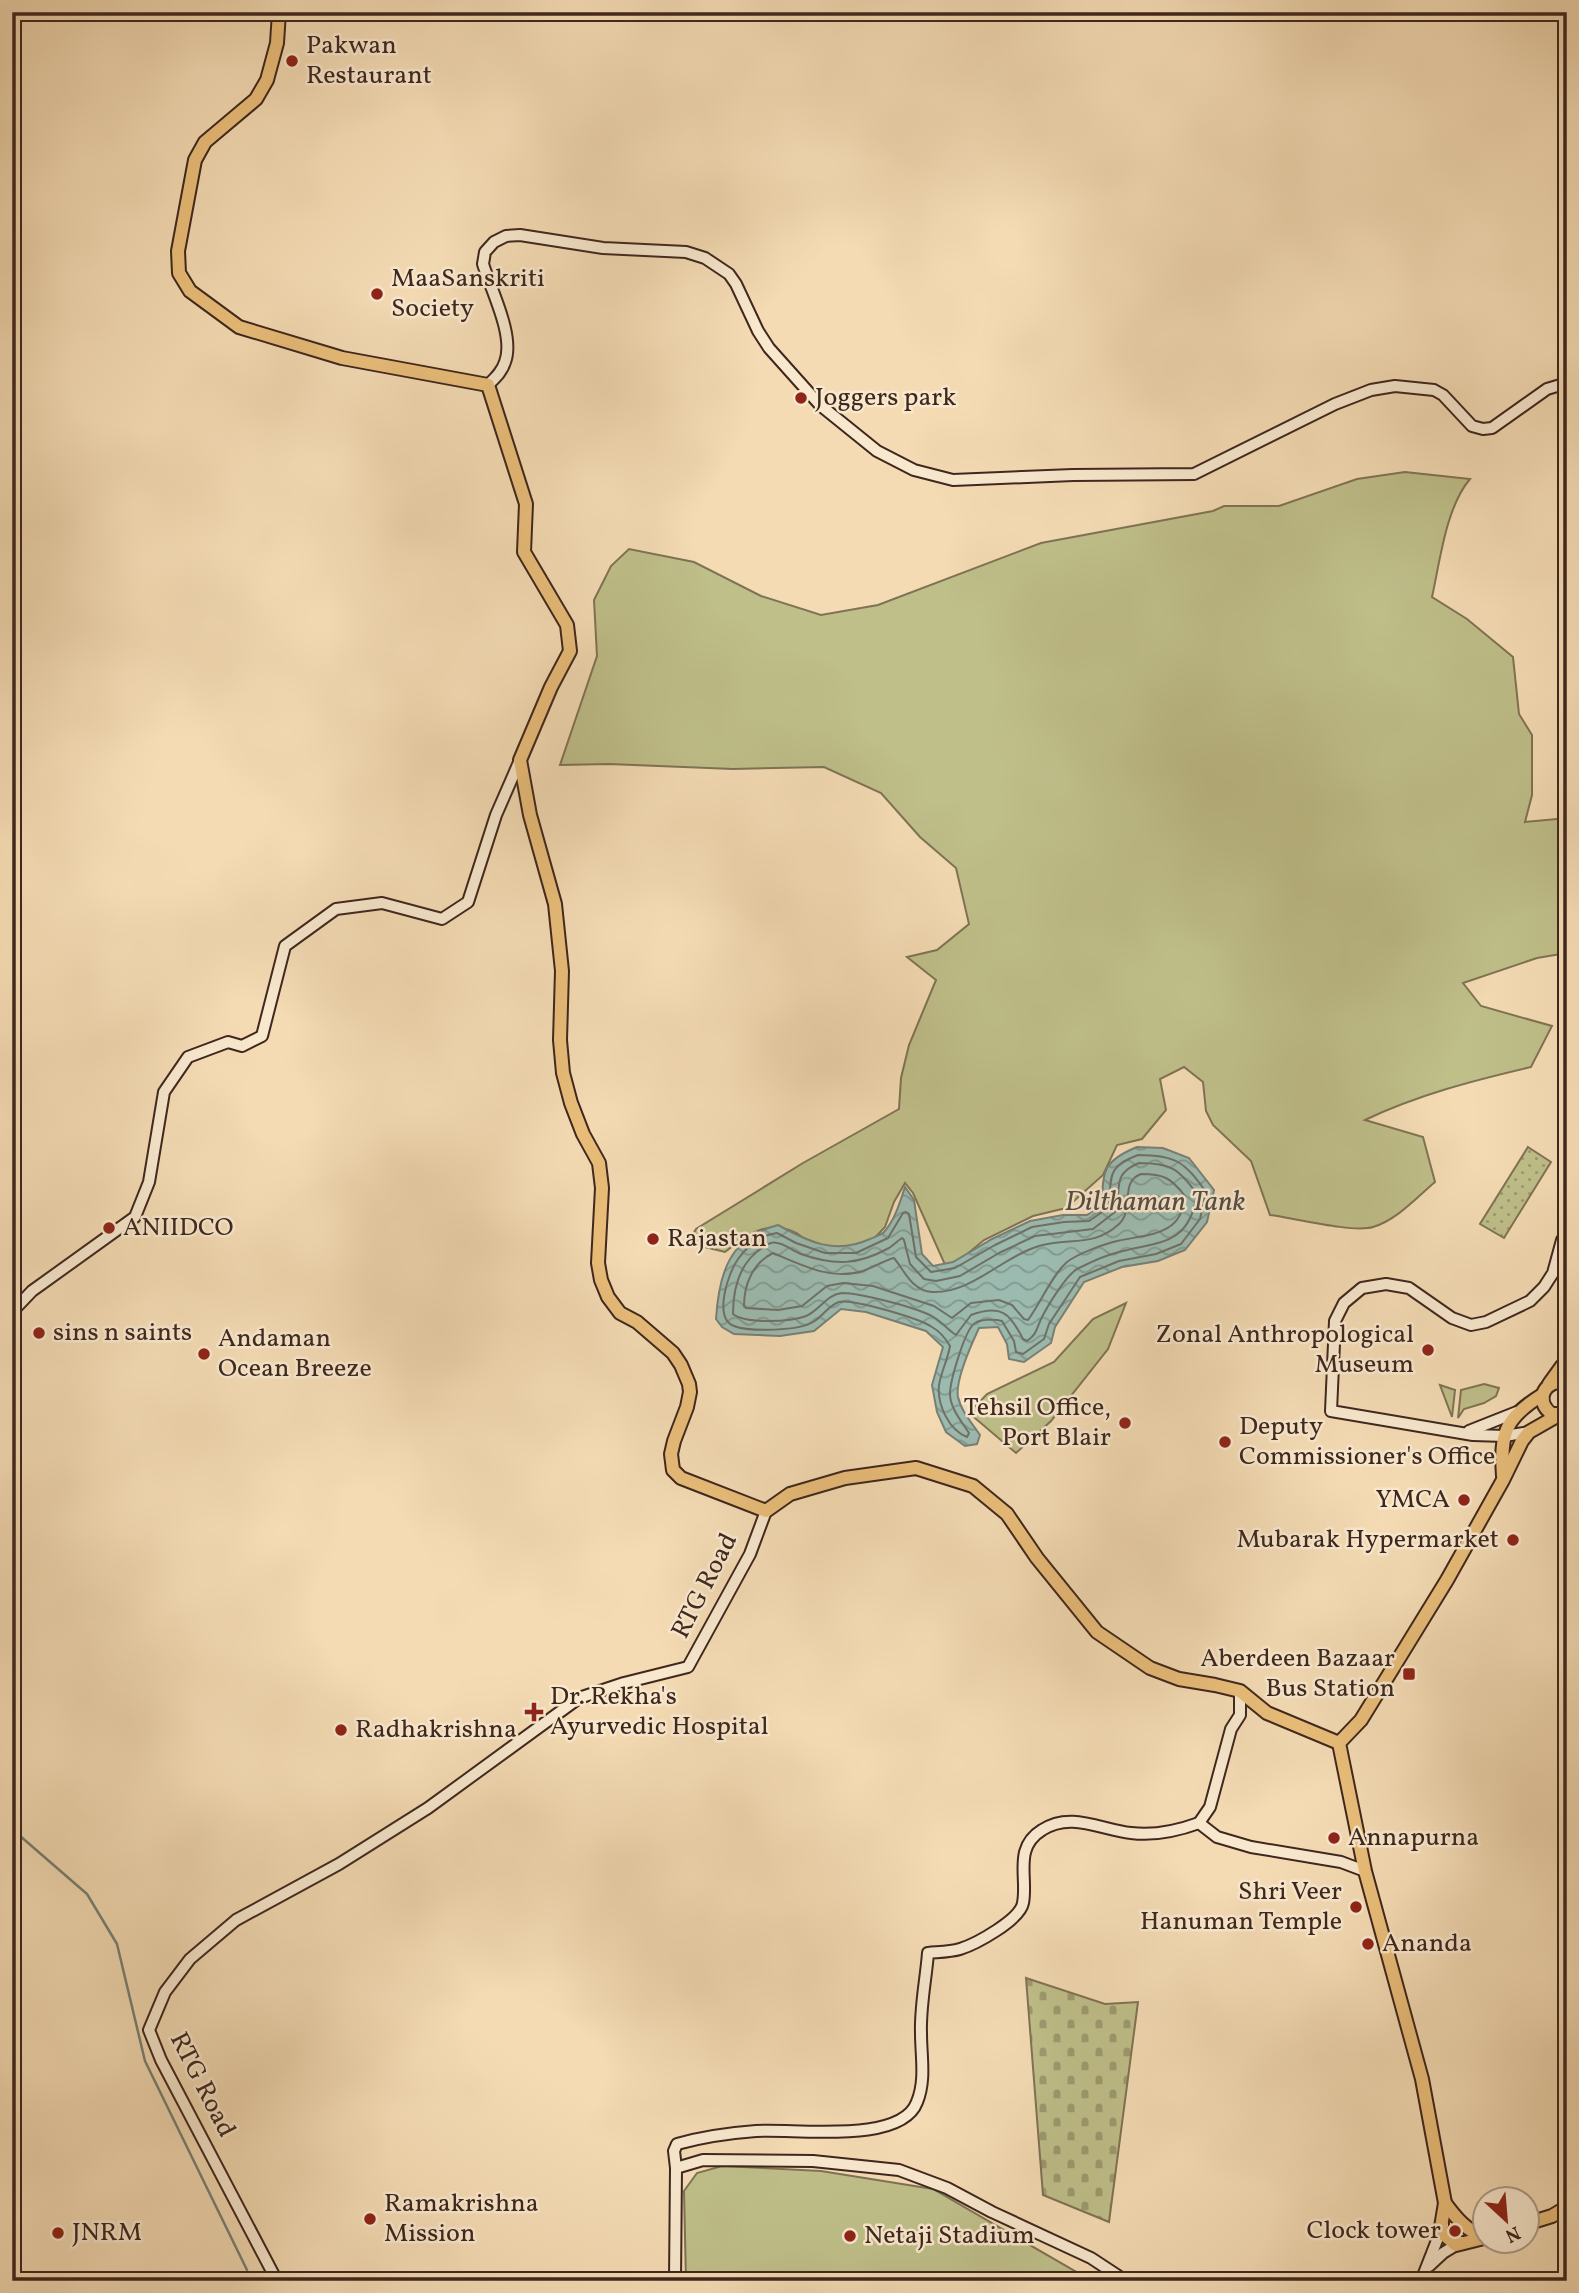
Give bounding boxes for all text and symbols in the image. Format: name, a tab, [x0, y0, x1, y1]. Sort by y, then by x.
place label: Pakwan Restaurant	[306, 28, 432, 94]
marker: Pakwan Restaurant	[284, 53, 300, 69]
place label: MaaSanskriti Society	[391, 261, 545, 327]
marker: MaaSanskriti Society	[369, 286, 385, 302]
place label: Joggers park	[815, 380, 956, 416]
marker: Joggers park	[793, 390, 809, 406]
water label: Dilthaman Tank	[1065, 1183, 1245, 1222]
place label: ANIIDCO	[123, 1210, 233, 1246]
marker: ANIIDCO	[101, 1220, 117, 1236]
place label: Rajastan	[667, 1221, 767, 1257]
marker: Rajastan	[645, 1231, 661, 1247]
place label: sins n saints	[53, 1315, 192, 1351]
place label: Zonal Anthropological Museum	[1156, 1317, 1414, 1383]
place label: Andaman Ocean Breeze	[218, 1321, 372, 1387]
marker: sins n saints	[31, 1325, 47, 1341]
marker: Zonal Anthropological Museum	[1420, 1342, 1436, 1358]
marker: Andaman Ocean Breeze	[196, 1346, 212, 1362]
place label: Tehsil Office, Port Blair	[963, 1390, 1111, 1456]
place label: Deputy Commissioner's Office	[1239, 1409, 1495, 1475]
marker: Tehsil Office, Port Blair	[1117, 1415, 1133, 1431]
marker: Deputy Commissioner's Office	[1217, 1434, 1233, 1450]
place label: YMCA	[1375, 1482, 1450, 1518]
marker: YMCA	[1456, 1492, 1472, 1508]
place label: Mubarak Hypermarket	[1236, 1522, 1499, 1558]
street label: RTG Road	[663, 1527, 747, 1645]
marker: Mubarak Hypermarket	[1505, 1532, 1521, 1548]
place label: Aberdeen Bazaar Bus Station	[1200, 1641, 1395, 1707]
marker: Aberdeen Bazaar Bus Station	[1401, 1666, 1417, 1682]
place label: Dr. Rekha's Ayurvedic Hospital	[550, 1679, 769, 1745]
marker: Dr. Rekha's Ayurvedic Hospital	[524, 1702, 544, 1722]
place label: Radhakrishna	[355, 1712, 517, 1748]
marker: Radhakrishna	[333, 1722, 349, 1738]
place label: Annapurna	[1348, 1820, 1479, 1856]
marker: Annapurna	[1326, 1830, 1342, 1846]
place label: Shri Veer Hanuman Temple	[1140, 1874, 1342, 1940]
marker: Shri Veer Hanuman Temple	[1348, 1899, 1364, 1915]
place label: Ananda	[1382, 1926, 1472, 1962]
marker: Ananda	[1360, 1936, 1376, 1952]
street label: RTG Road	[160, 2026, 244, 2144]
north arrow	[1470, 2184, 1540, 2254]
place label: Ramakrishna Mission	[384, 2186, 539, 2252]
marker: Ramakrishna Mission	[362, 2211, 378, 2227]
place label: Clock tower	[1307, 2213, 1441, 2249]
place label: JNRM	[72, 2215, 142, 2251]
place label: Netaji Stadium	[864, 2218, 1035, 2254]
text: N	[1500, 2219, 1524, 2248]
marker: Clock tower	[1447, 2223, 1463, 2239]
marker: JNRM	[50, 2225, 66, 2241]
marker: Netaji Stadium	[842, 2228, 858, 2244]

